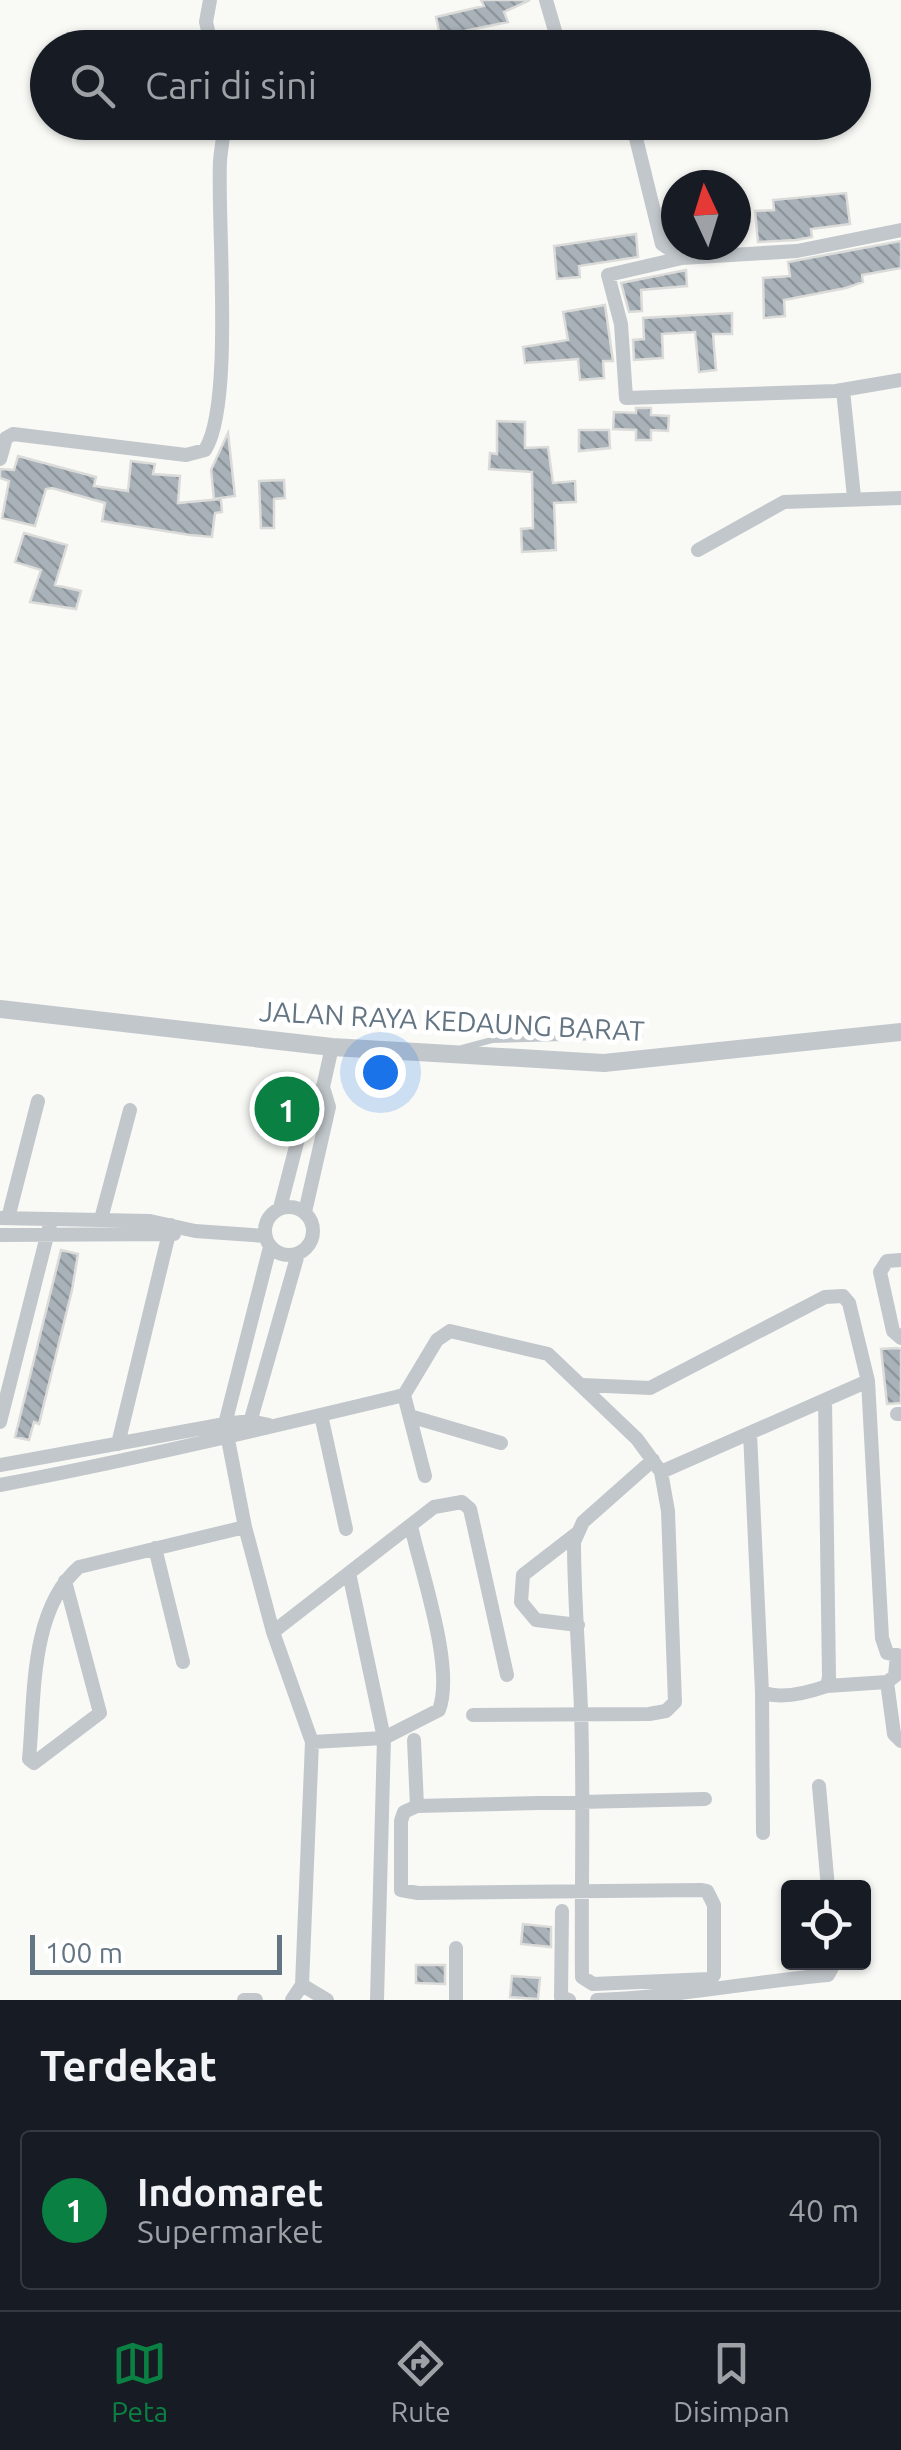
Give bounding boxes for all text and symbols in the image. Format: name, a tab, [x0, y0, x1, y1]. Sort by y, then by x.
search box	[30, 30, 871, 140]
icon: search	[65, 58, 120, 113]
text: Cari di sini	[145, 64, 317, 106]
north arrow	[661, 170, 751, 260]
street label: JALAN RAYA KEDAUNG BARAT	[259, 995, 646, 1046]
your location	[355, 1047, 406, 1098]
pin: 1	[254, 1072, 320, 1146]
map controls	[781, 1880, 871, 1970]
button: locate	[781, 1880, 871, 1970]
scale bar	[30, 1930, 282, 1974]
text: 100 m	[45, 1937, 123, 1968]
text: Terdekat	[40, 2042, 217, 2089]
text: Indomaret	[137, 2171, 323, 2213]
text: 1	[65, 2192, 84, 2228]
text: 40 m	[788, 2192, 859, 2228]
text: Supermarket	[137, 2213, 323, 2249]
tab: Peta	[111, 2336, 168, 2427]
tab: Rute	[391, 2336, 451, 2427]
tab: Disimpan	[673, 2336, 790, 2427]

